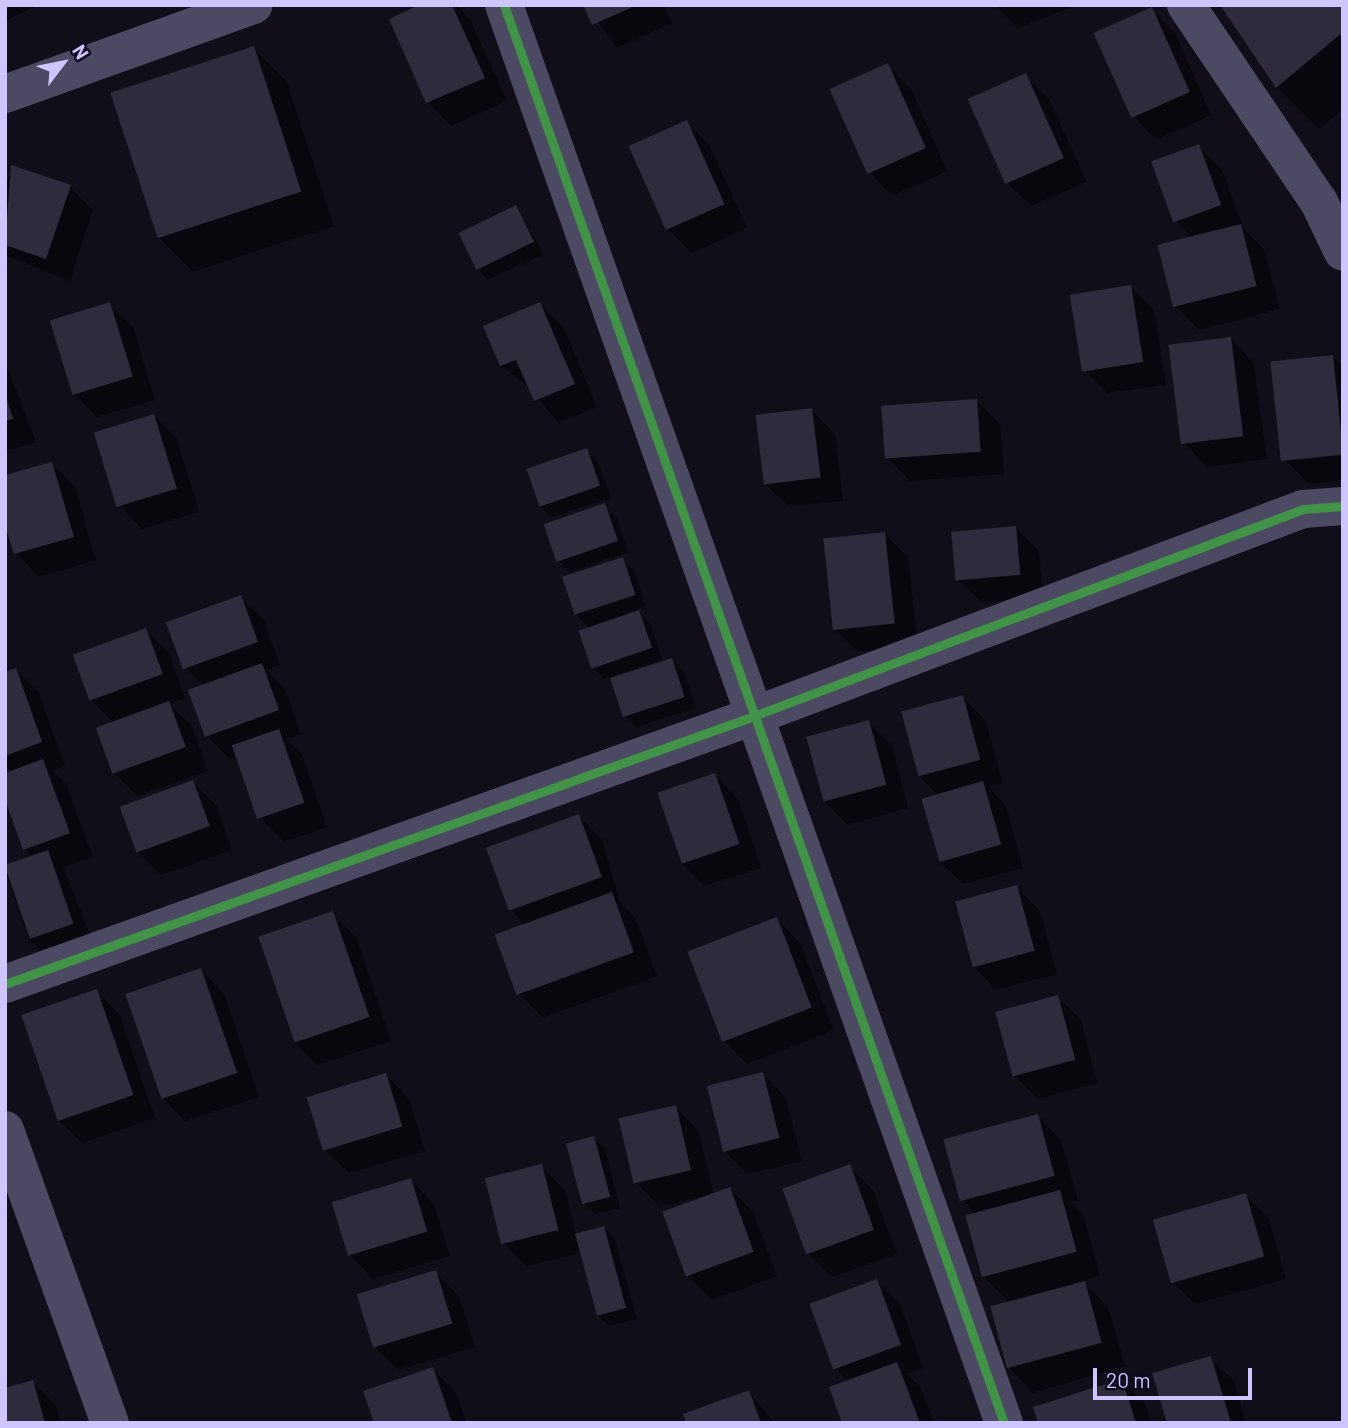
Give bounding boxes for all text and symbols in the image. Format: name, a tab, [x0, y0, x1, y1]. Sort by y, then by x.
north arrow	[28, 28, 98, 98]
text: N	[68, 40, 94, 63]
scale bar	[1096, 1354, 1255, 1398]
text: 20 m	[1106, 1367, 1151, 1392]

